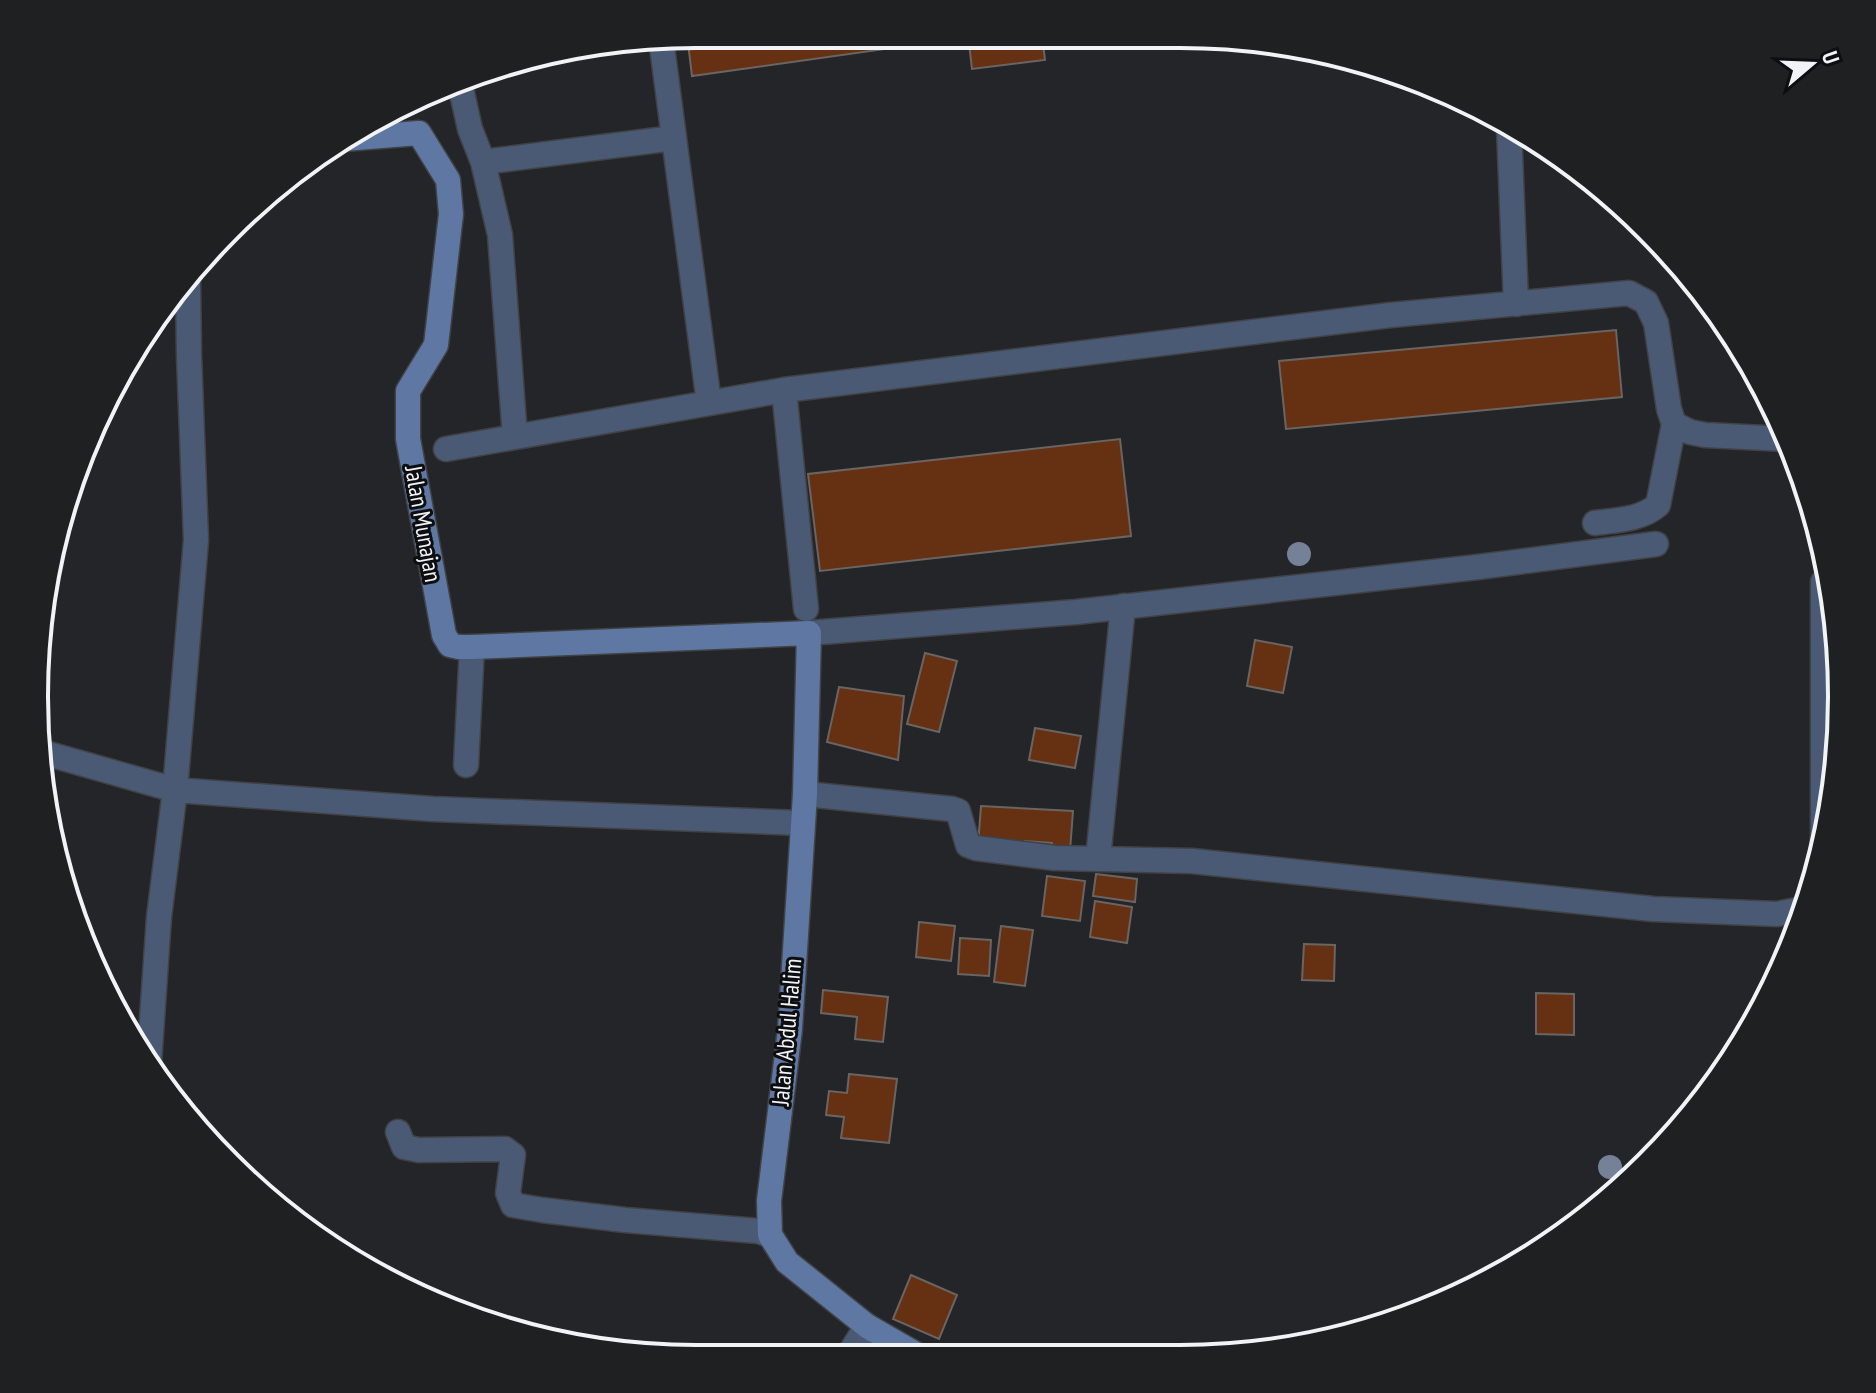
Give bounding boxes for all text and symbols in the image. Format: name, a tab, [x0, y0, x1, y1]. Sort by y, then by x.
north arrow	[1772, 24, 1852, 104]
text: U	[1816, 48, 1846, 67]
street label: Jalan Munajan	[398, 462, 449, 584]
street label: Jalan Abdul Halim	[765, 957, 808, 1108]

